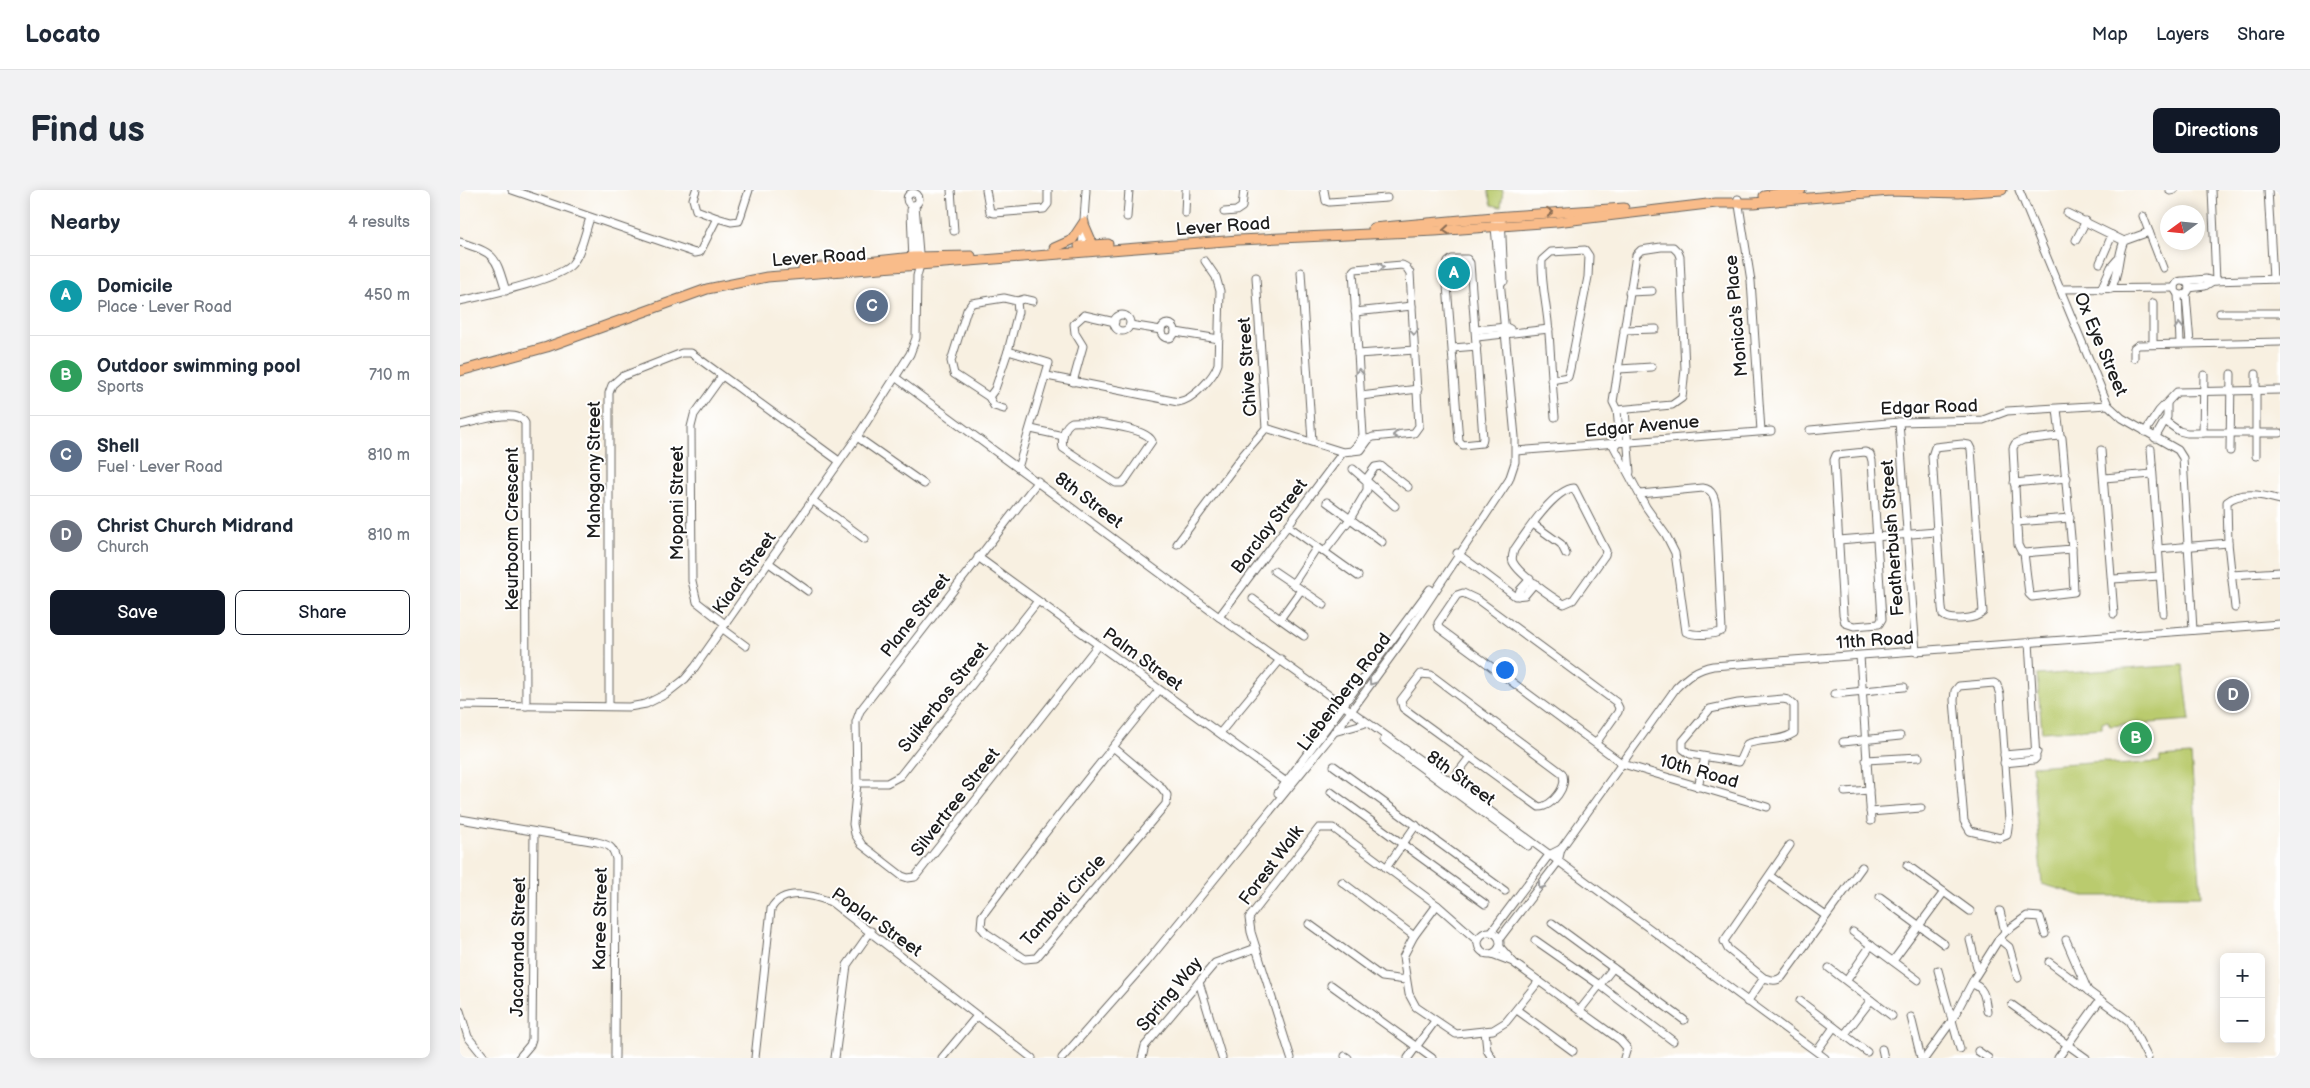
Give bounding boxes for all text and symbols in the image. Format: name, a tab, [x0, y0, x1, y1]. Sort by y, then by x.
text: Locato	[25, 20, 100, 49]
text: Map	[2092, 24, 2128, 45]
text: Layers	[2156, 24, 2209, 45]
text: Share	[2237, 24, 2285, 45]
button: Directions	[2153, 108, 2280, 153]
text: Find us	[30, 109, 145, 152]
north arrow	[2160, 205, 2205, 250]
one-way arrow	[1546, 207, 1554, 218]
text: Nearby	[50, 210, 120, 235]
text: 4 results	[348, 213, 410, 232]
street label: Lever Road	[1175, 213, 1271, 240]
one-way arrow	[1442, 224, 1450, 235]
street label: Lever Road	[771, 244, 867, 271]
pin: A	[1438, 254, 1470, 292]
street label: Monica's Place	[1721, 254, 1752, 378]
one-way arrow	[1377, 261, 1385, 272]
text: Domicile	[97, 275, 173, 298]
text: A	[61, 286, 71, 305]
text: 450 m	[364, 286, 410, 305]
pin: C	[856, 287, 888, 325]
street label: Ox Eye Street	[2069, 289, 2132, 400]
text: Place · Lever Road	[97, 298, 232, 317]
street label: Chive Street	[1234, 316, 1261, 417]
one-way arrow	[2174, 322, 2184, 330]
one-way arrow	[1408, 328, 1419, 336]
text: Outdoor swimming pool	[97, 355, 300, 378]
text: B	[60, 366, 72, 385]
text: 710 m	[369, 366, 410, 385]
one-way arrow	[1354, 368, 1365, 376]
text: Sports	[97, 378, 144, 397]
street label: Edgar Road	[1880, 395, 1978, 420]
street label: Mahogany Street	[584, 401, 605, 539]
street label: Edgar Avenue	[1584, 411, 1700, 442]
one-way arrow	[1391, 429, 1399, 440]
text: Shell	[97, 435, 139, 458]
street label: Mopani Street	[667, 445, 688, 560]
text: C	[60, 446, 72, 465]
text: 810 m	[368, 446, 410, 465]
street label: Keurboom Crescent	[502, 447, 523, 611]
text: Fuel · Lever Road	[97, 458, 223, 477]
street label: Featherbush Street	[1877, 459, 1908, 617]
street label: 8th Street	[1050, 468, 1127, 533]
street label: Barclay Street	[1227, 474, 1312, 578]
text: Christ Church Midrand	[97, 515, 293, 538]
text: D	[60, 526, 72, 545]
text: 810 m	[368, 526, 410, 545]
street label: Kiaat Street	[708, 528, 781, 618]
text: Church	[97, 538, 149, 557]
street label: Plane Street	[876, 569, 955, 661]
button: Save	[50, 590, 225, 635]
button: Share	[235, 590, 410, 635]
street label: Palm Street	[1099, 623, 1187, 696]
street label: 11th Road	[1835, 627, 1915, 654]
street label: Liebenberg Road	[1293, 629, 1396, 755]
street label: Suikerbos Street	[894, 638, 993, 757]
your location	[1492, 657, 1518, 683]
one-way arrow	[1370, 676, 1378, 685]
pin: D	[2217, 676, 2249, 714]
pin: B	[2120, 719, 2152, 757]
street label: Silvertree Street	[907, 744, 1005, 861]
street label: 8th Street	[1422, 746, 1500, 811]
street label: 10th Road	[1657, 750, 1741, 793]
street label: Forest Walk	[1235, 821, 1308, 909]
street label: Tamboti Circle	[1017, 850, 1110, 951]
street label: Karee Street	[589, 867, 612, 971]
street label: Jacaranda Street	[507, 876, 530, 1017]
one-way arrow	[1538, 880, 1547, 889]
street label: Poplar Street	[827, 883, 926, 962]
street label: Spring Way	[1132, 952, 1207, 1036]
map controls	[2220, 953, 2265, 1043]
button: +	[2220, 953, 2265, 998]
button: −	[2220, 998, 2265, 1043]

